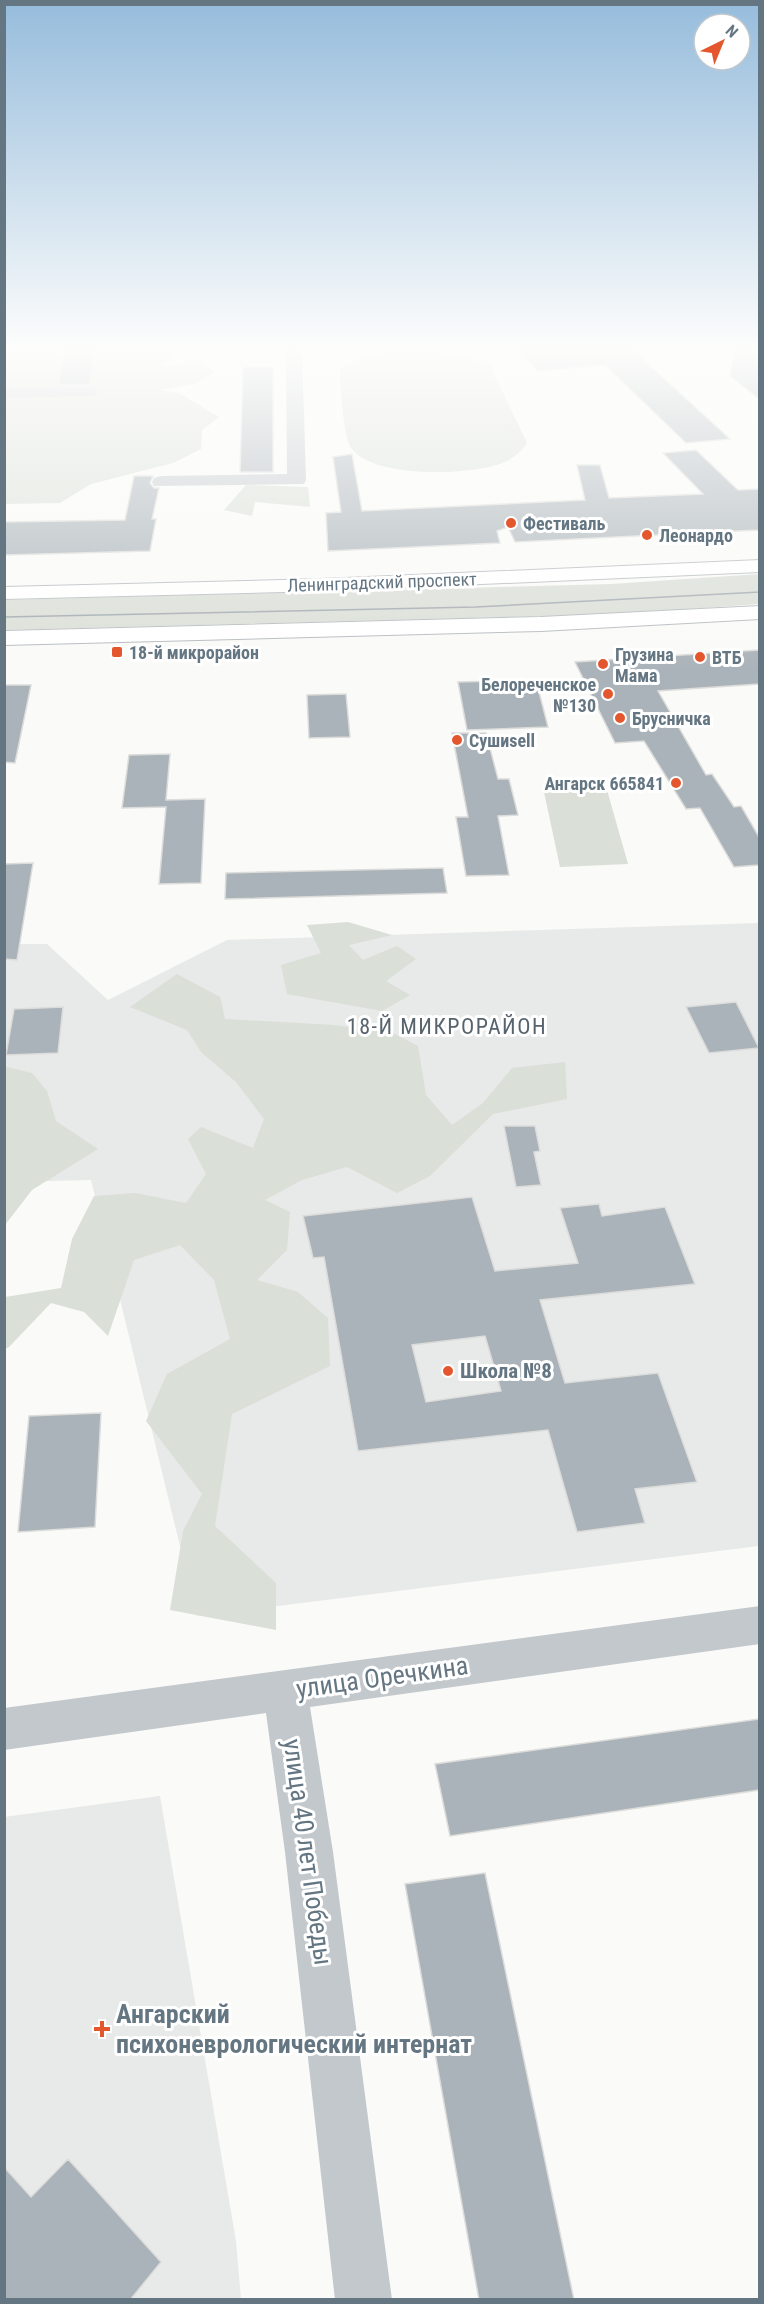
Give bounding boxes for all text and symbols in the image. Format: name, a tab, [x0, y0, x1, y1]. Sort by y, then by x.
north arrow	[692, 12, 752, 72]
text: N	[722, 21, 742, 42]
place label: Фестиваль	[523, 513, 606, 534]
marker: Фестиваль	[504, 516, 518, 530]
place label: Леонардо	[659, 525, 733, 546]
marker: Леонардо	[640, 528, 654, 542]
street label: Ленинградский проспект	[287, 568, 477, 596]
place label: 18-й микрорайон	[129, 642, 259, 663]
place label: Грузина Мама	[615, 644, 674, 686]
marker: 18-й микрорайон	[110, 645, 124, 659]
place label: ВТБ	[712, 647, 742, 668]
marker: ВТБ	[693, 650, 707, 664]
marker: Грузина Мама	[596, 657, 610, 671]
place label: Белореченское №130	[481, 674, 596, 716]
marker: Белореченское №130	[601, 687, 615, 701]
place label: Брусничка	[632, 708, 711, 729]
marker: Брусничка	[613, 711, 627, 725]
place label: Сушиsell	[469, 730, 535, 751]
marker: Сушиsell	[450, 733, 464, 747]
place label: Ангарск 665841	[545, 773, 664, 794]
marker: Ангарск 665841	[669, 776, 683, 790]
district label: 18-Й МИКРОРАЙОН	[347, 1014, 547, 1039]
place label: Школа №8	[460, 1359, 552, 1383]
marker: Школа №8	[441, 1364, 455, 1378]
street label: улица Оречкина	[294, 1650, 470, 1704]
street label: улица 40 лет Победы	[277, 1737, 339, 1967]
place label: Ангарский психоневрологический интернат	[116, 1999, 472, 2059]
marker: Ангарский психоневрологический интернат	[93, 2020, 111, 2038]

